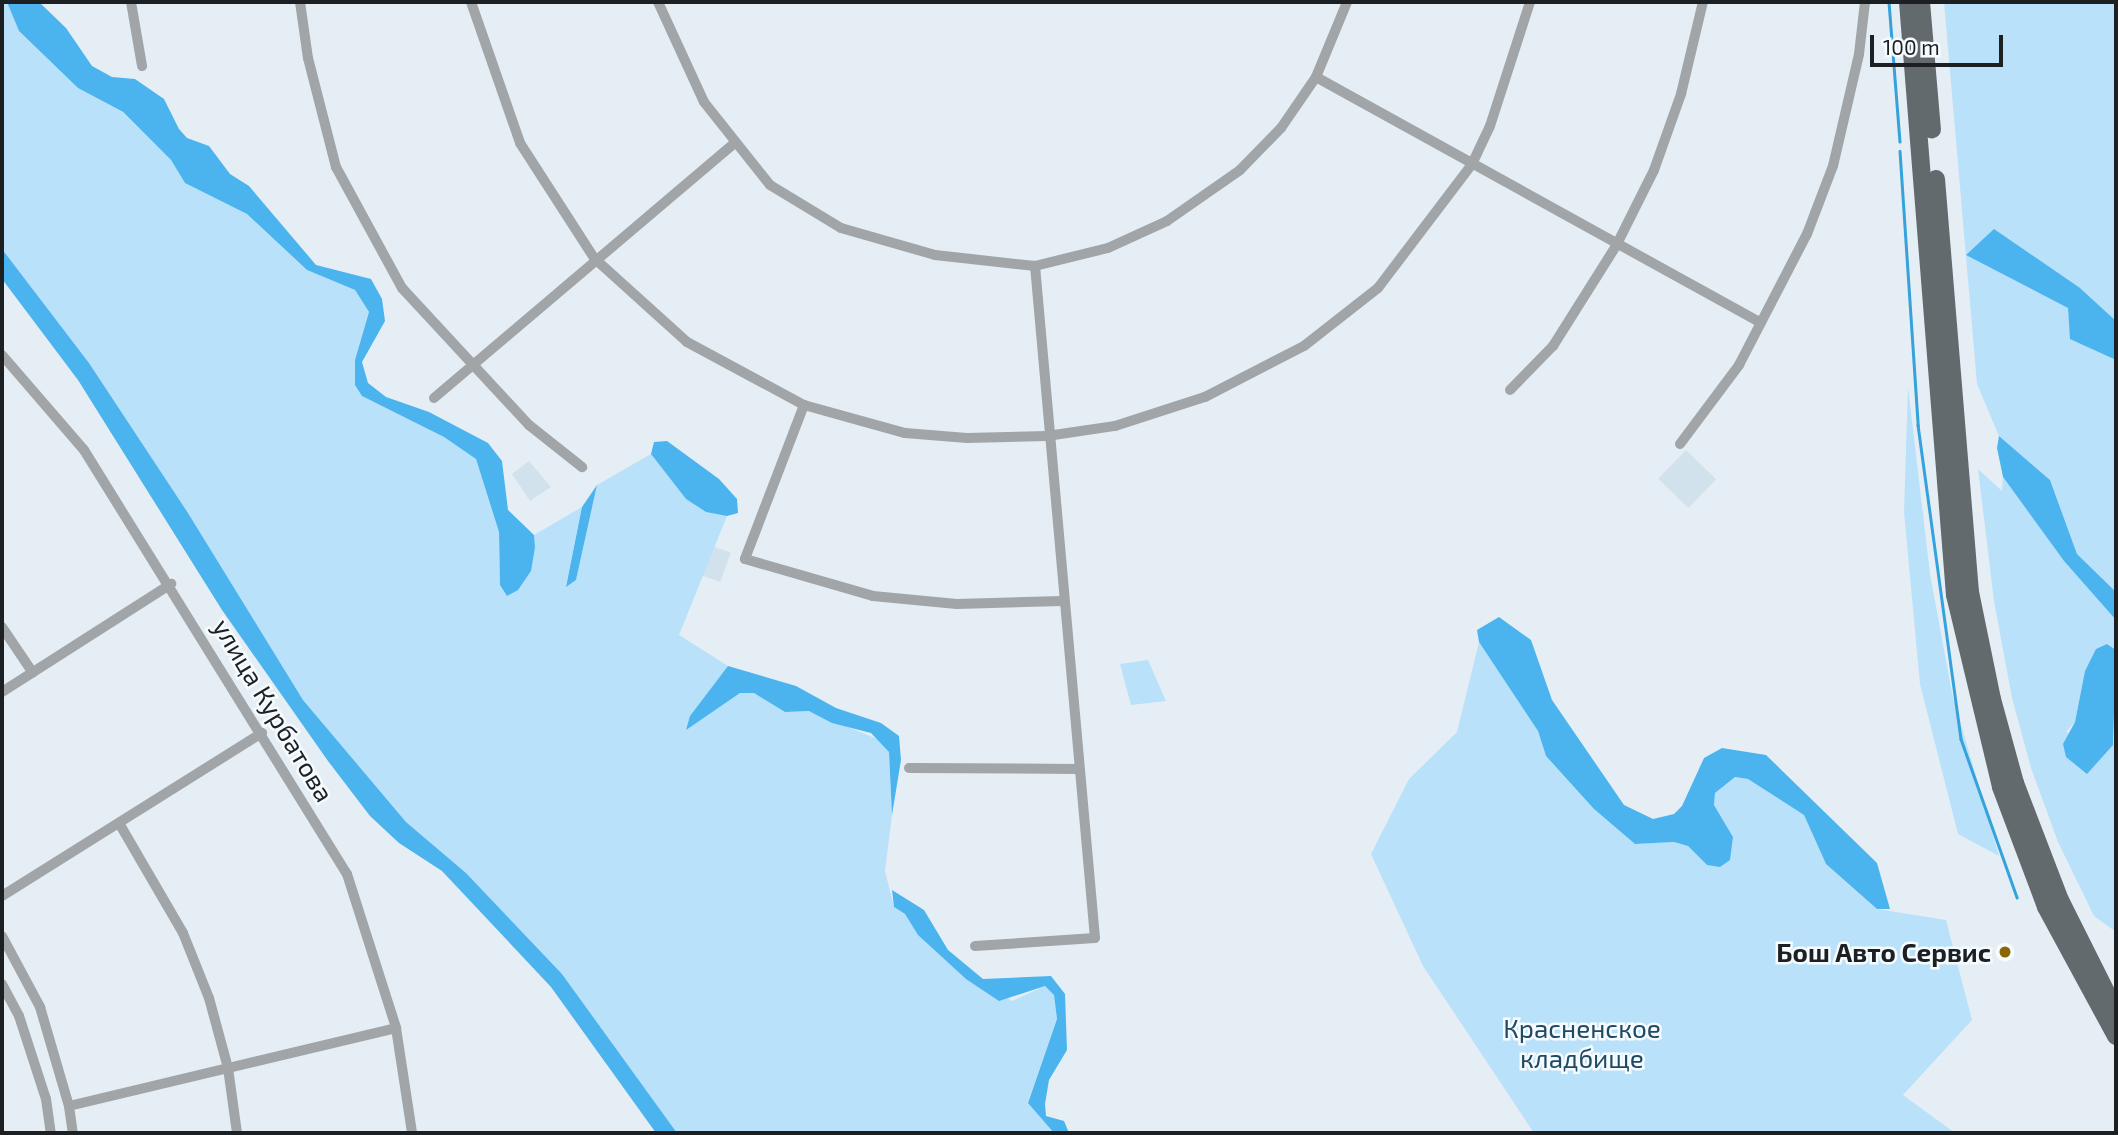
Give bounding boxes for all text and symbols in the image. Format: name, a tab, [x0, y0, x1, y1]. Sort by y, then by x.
scale bar	[1873, 21, 2006, 65]
text: 100 m	[1883, 34, 1940, 59]
street label: улица Курбатова	[207, 613, 341, 807]
place label: Бош Авто Сервис	[1776, 936, 1991, 968]
marker: Бош Авто Сервис	[1997, 944, 2013, 960]
park label: Красненское кладбище	[1503, 1012, 1661, 1074]

